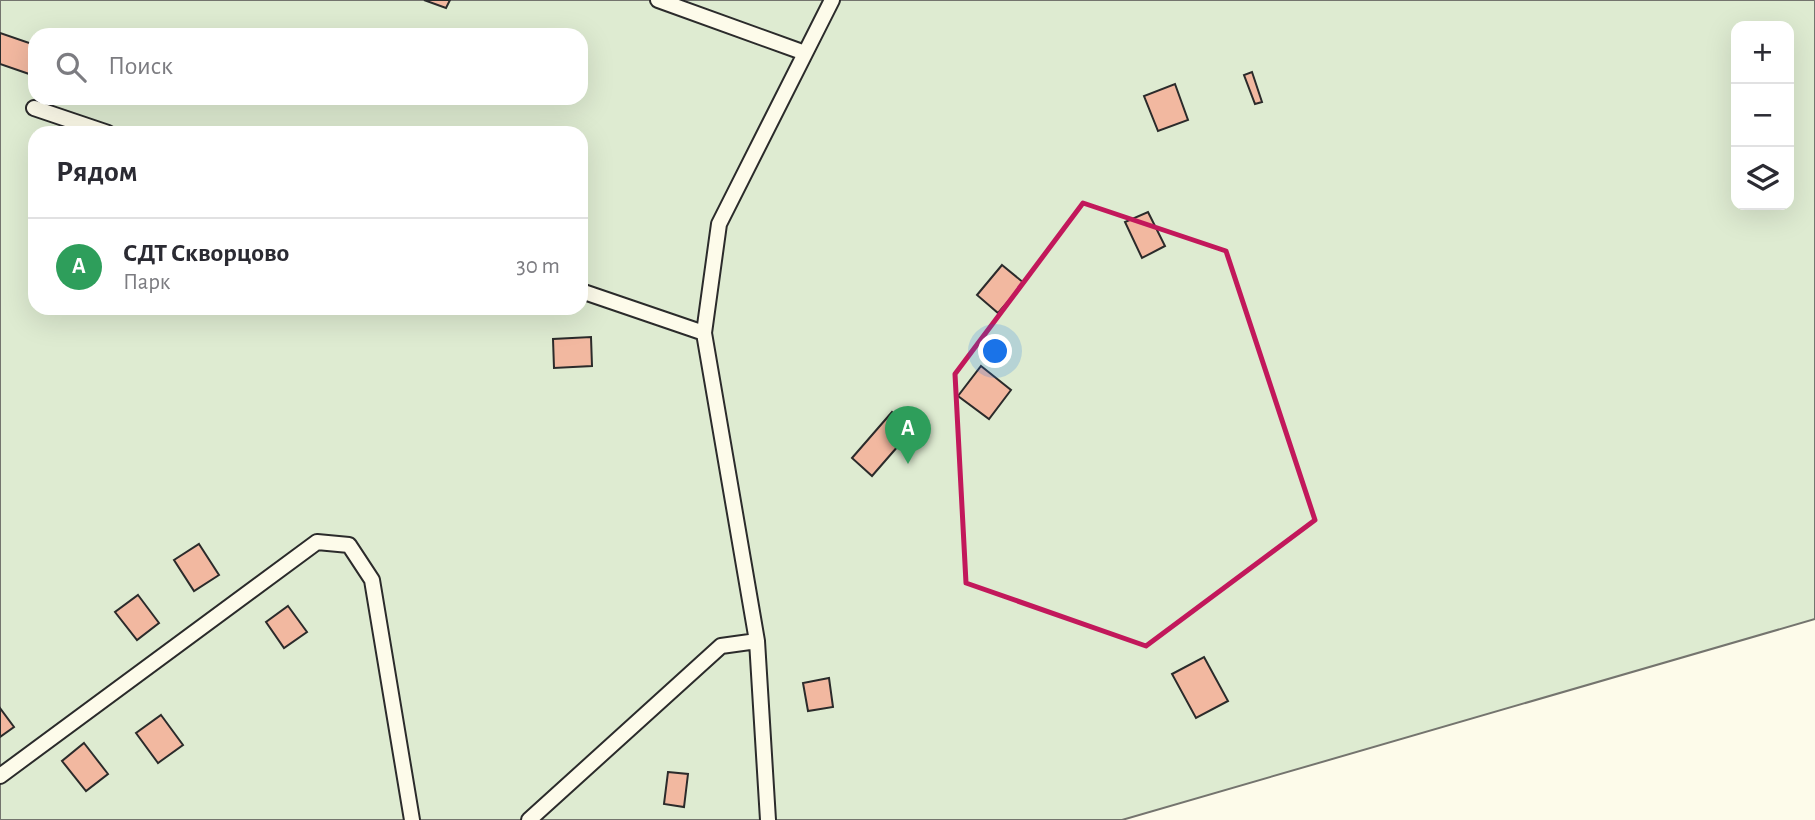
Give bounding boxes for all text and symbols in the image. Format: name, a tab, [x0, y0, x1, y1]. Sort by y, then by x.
map controls	[1731, 21, 1794, 210]
button: +	[1731, 21, 1794, 84]
search box	[28, 28, 588, 105]
icon: search	[52, 48, 90, 86]
text: Поиск	[108, 53, 173, 79]
button: −	[1731, 84, 1794, 147]
button: layers	[1731, 147, 1794, 210]
text: Рядом	[56, 157, 138, 187]
text: СДТ Скворцово	[123, 240, 289, 266]
text: A	[72, 255, 86, 278]
text: 30 m	[516, 255, 560, 278]
text: Парк	[123, 271, 170, 294]
your location	[978, 334, 1012, 368]
pin: A	[885, 406, 931, 464]

